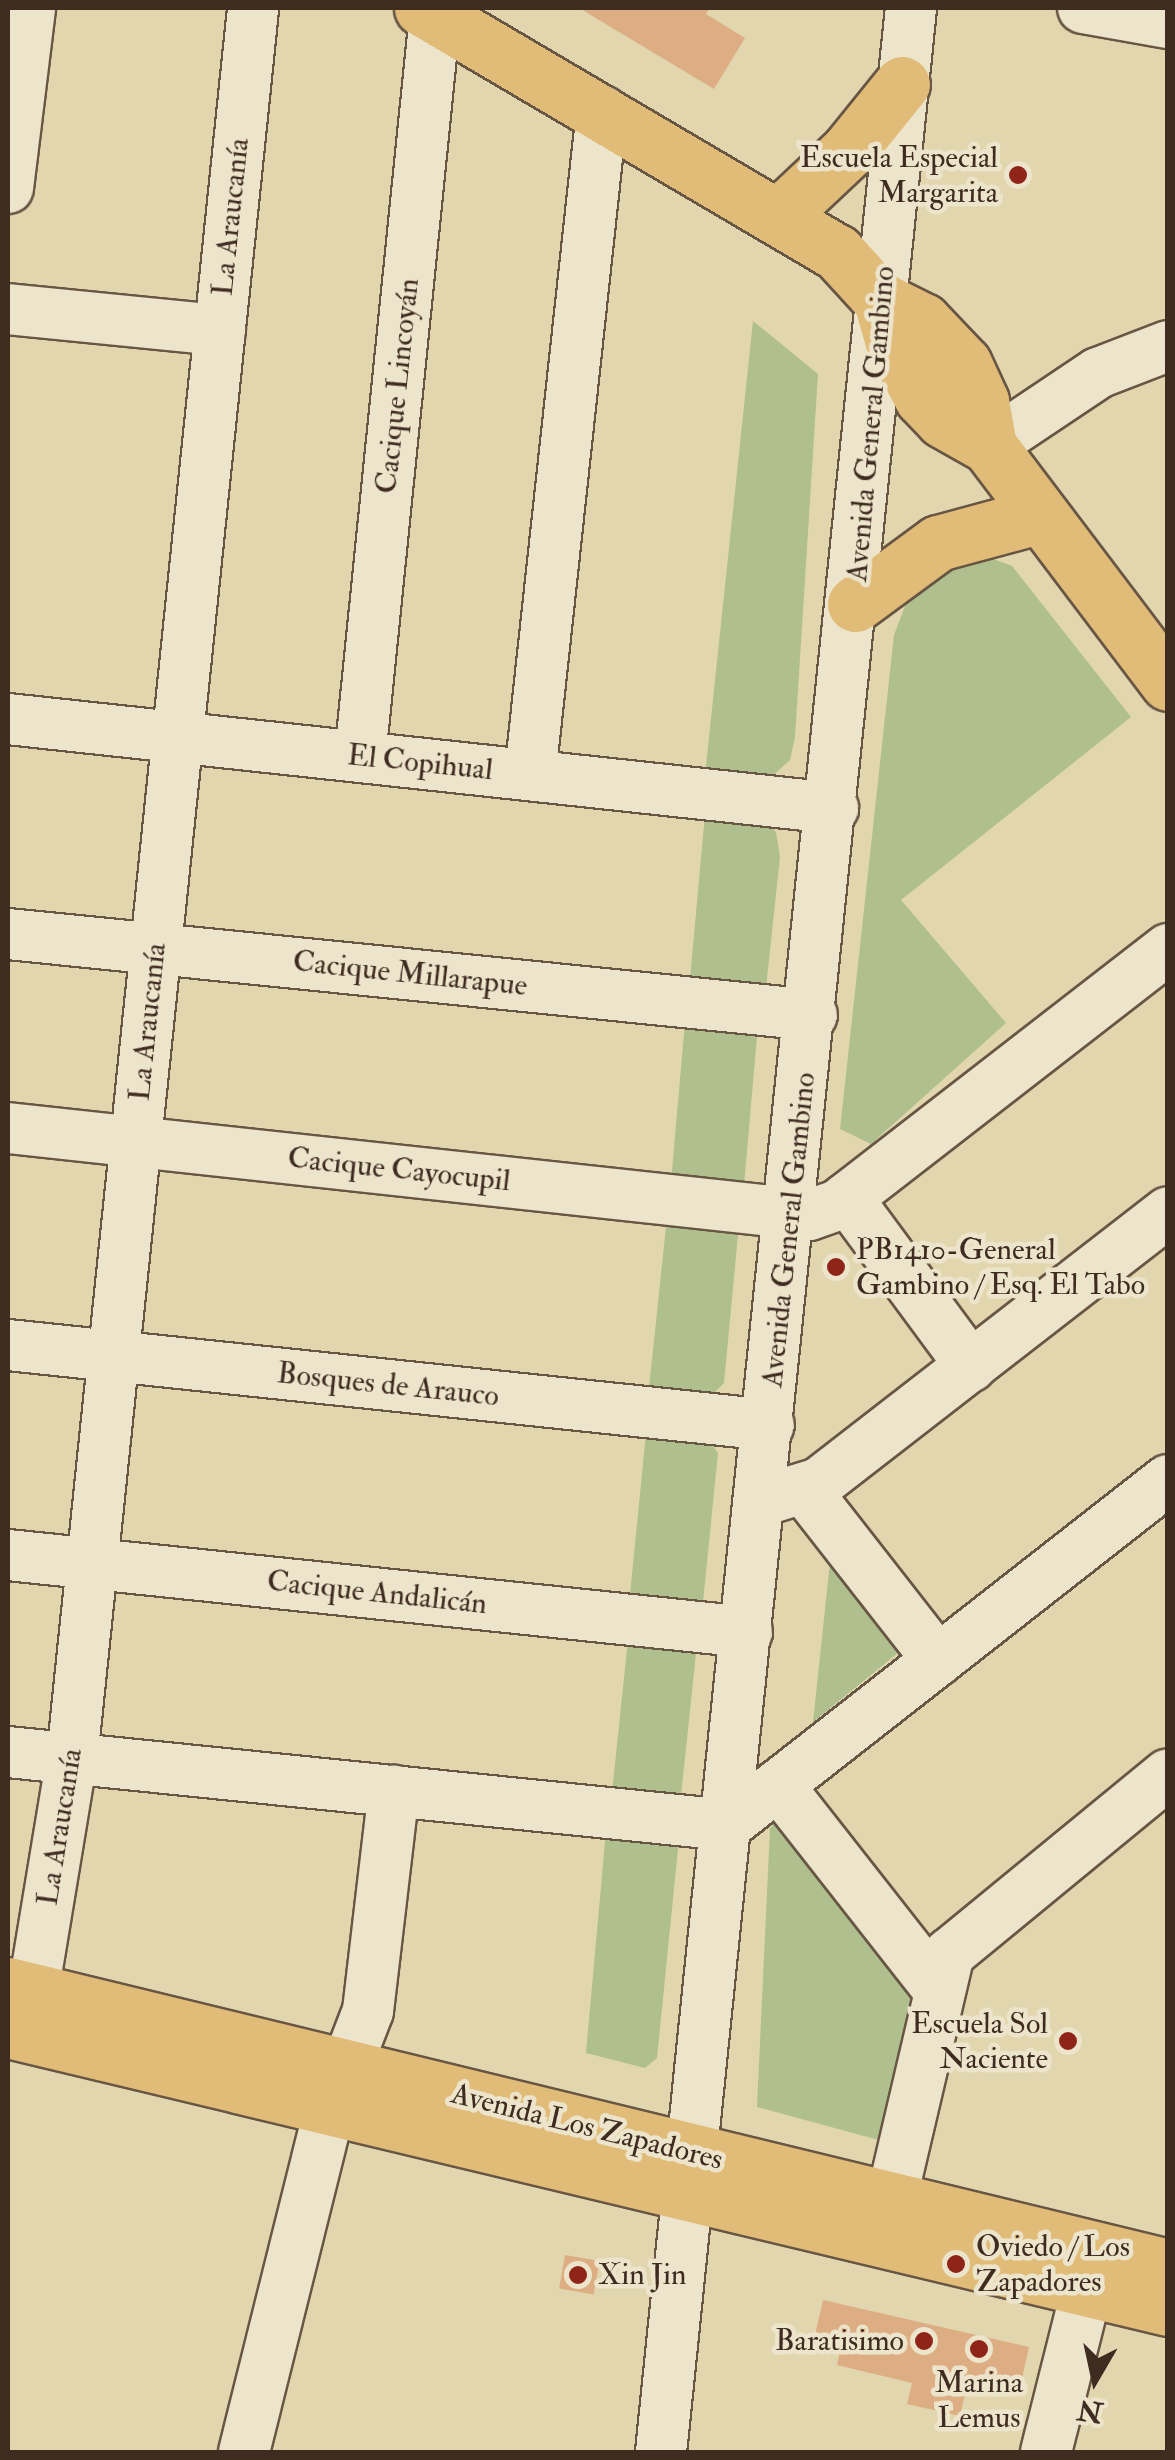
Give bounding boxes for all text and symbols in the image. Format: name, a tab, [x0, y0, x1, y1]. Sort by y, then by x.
street label: La Araucanía	[205, 136, 257, 298]
place label: Escuela Especial Margarita	[800, 140, 998, 210]
marker: Escuela Especial Margarita	[1007, 164, 1029, 186]
street label: Avenida General Gambino	[839, 265, 903, 583]
street label: Cacique Lincoyán	[369, 276, 427, 496]
street label: El Copihual	[345, 737, 495, 789]
street label: La Araucanía	[122, 941, 174, 1103]
street label: Cacique Millarapue	[291, 944, 529, 1004]
street label: Avenida General Gambino	[755, 1071, 823, 1389]
street label: Cacique Cayocupil	[286, 1140, 512, 1200]
place label: PB1410-General Gambino / Esq. El Tabo	[856, 1232, 1145, 1302]
marker: PB1410-General Gambino / Esq. El Tabo	[825, 1256, 847, 1278]
street label: Bosques de Arauco	[275, 1355, 501, 1415]
street label: Cacique Andalicán	[265, 1564, 489, 1622]
street label: La Araucanía	[30, 1746, 90, 1908]
place label: Escuela Sol Naciente	[911, 2006, 1048, 2076]
marker: Escuela Sol Naciente	[1057, 2030, 1079, 2052]
street label: Avenida Los Zapadores	[447, 2076, 727, 2178]
place label: Oviedo / Los Zapadores	[976, 2229, 1130, 2300]
marker: Oviedo / Los Zapadores	[945, 2253, 967, 2275]
place label: Xin Jin	[598, 2257, 686, 2293]
marker: Xin Jin	[567, 2264, 589, 2286]
place label: Baratisimo	[775, 2323, 904, 2359]
marker: Baratisimo	[913, 2330, 935, 2352]
north arrow	[1045, 2330, 1145, 2430]
marker: Marina Lemus	[968, 2338, 990, 2360]
place label: Marina Lemus	[935, 2365, 1023, 2436]
text: N	[1075, 2391, 1105, 2429]

